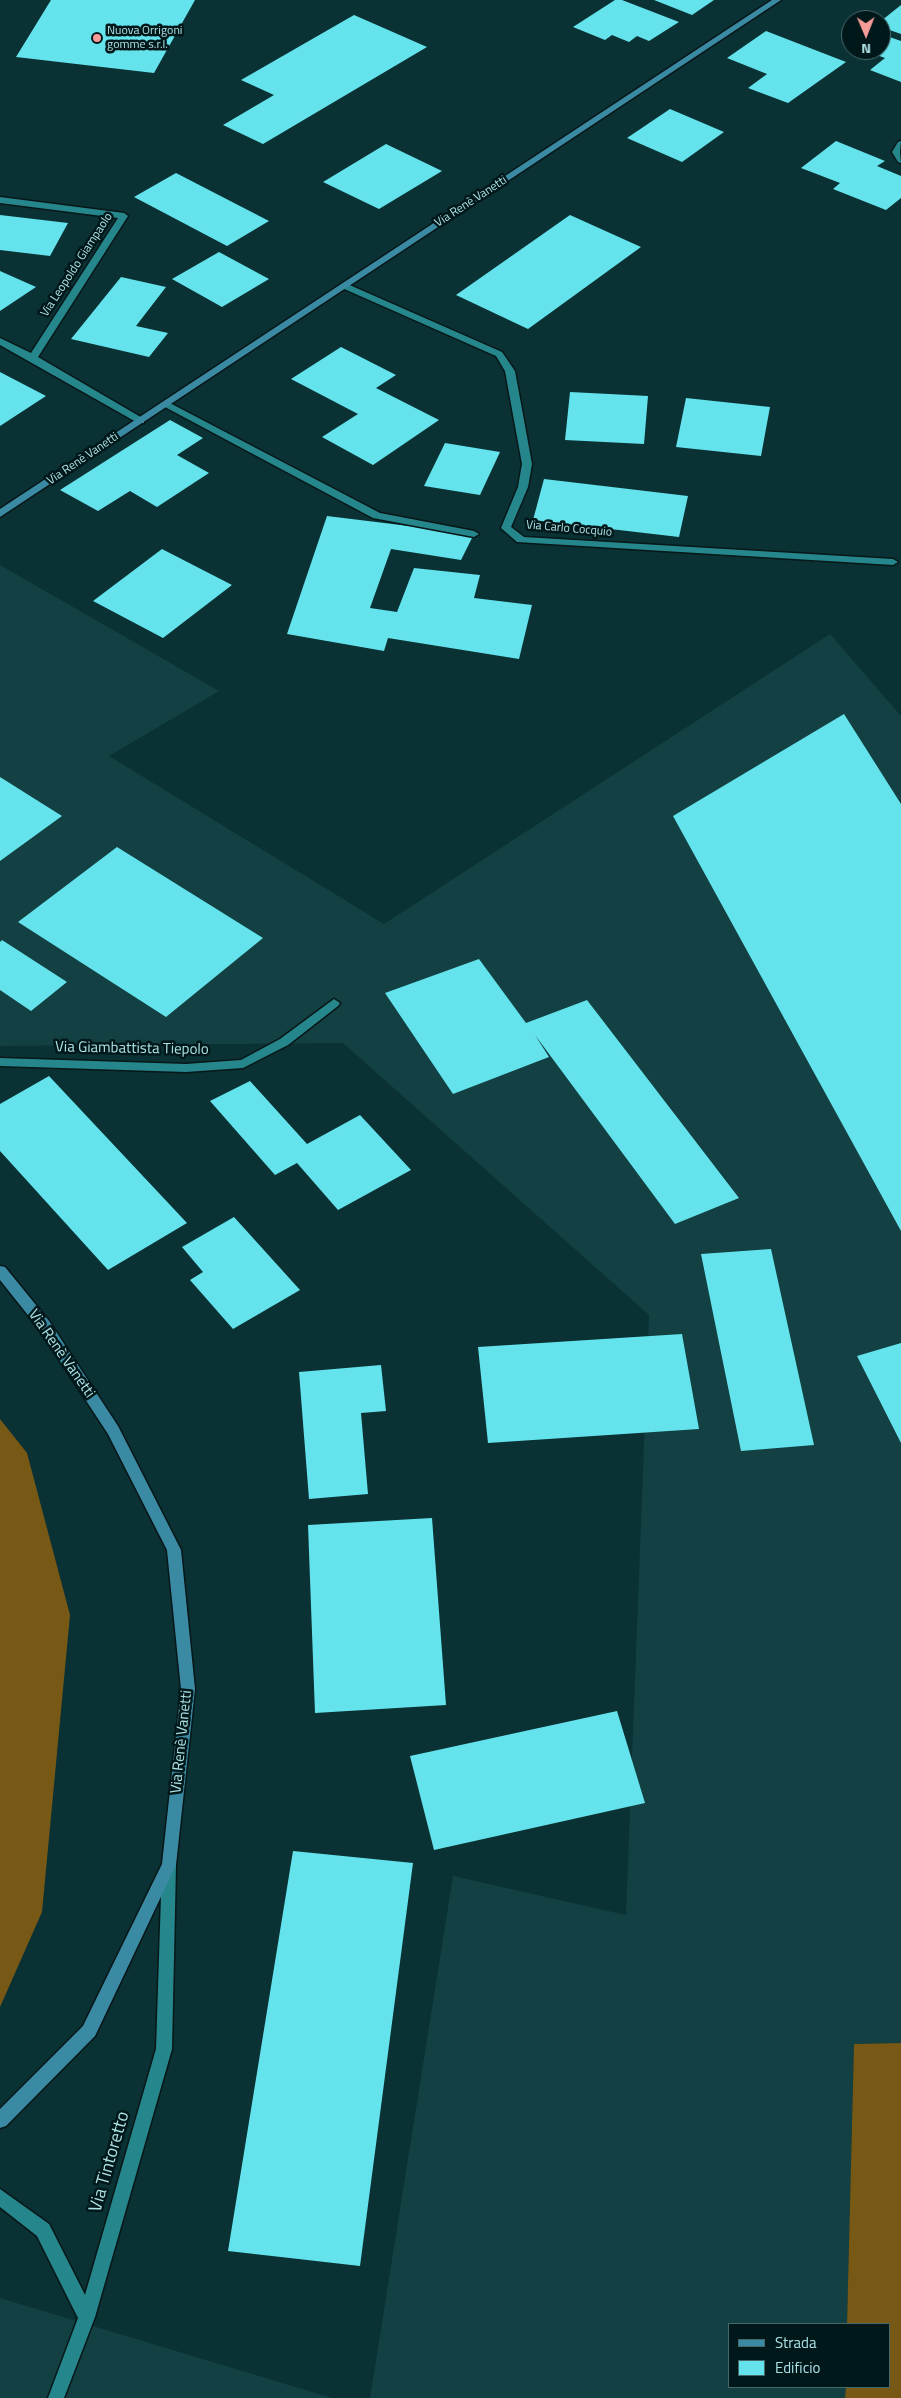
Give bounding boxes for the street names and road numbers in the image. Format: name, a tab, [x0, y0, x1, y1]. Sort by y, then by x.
street label: Via Renè Vanetti	[432, 173, 510, 231]
street label: Via Leopoldo Giampaolo	[38, 210, 116, 320]
street label: Via Renè Vanetti	[45, 430, 121, 488]
street label: Via Carlo Cocquio	[525, 518, 613, 540]
street label: Via Giambattista Tiepolo	[55, 1039, 209, 1059]
street label: Via Renè Vanetti	[24, 1306, 98, 1402]
street label: Via Renè Vanetti	[168, 1690, 196, 1794]
street label: Via Tintoretto	[85, 2109, 135, 2215]

